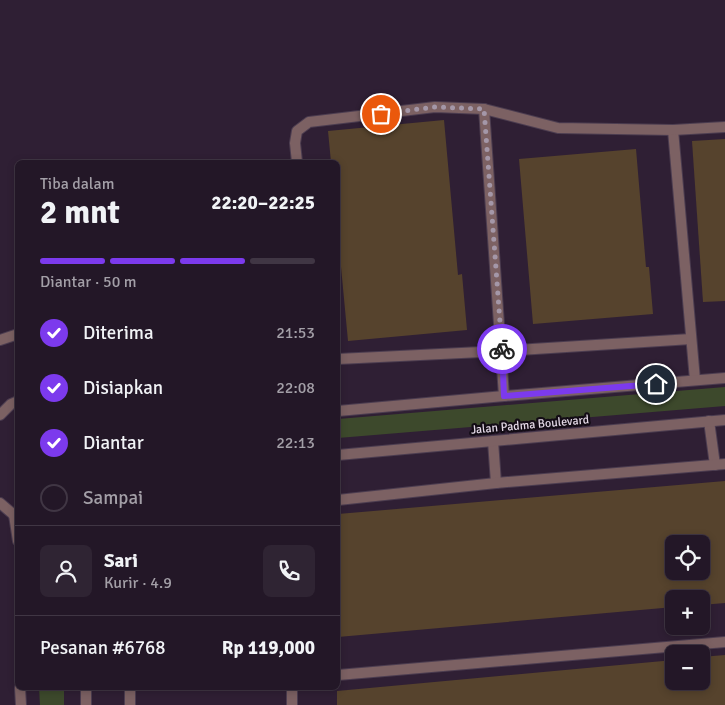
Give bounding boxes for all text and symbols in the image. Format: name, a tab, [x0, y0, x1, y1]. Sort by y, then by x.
pin	[360, 93, 402, 135]
icon: bag	[367, 100, 395, 128]
text: Tiba dalam	[40, 174, 114, 194]
text: 22:20–22:25	[211, 191, 315, 215]
text: 2 mnt	[40, 193, 120, 232]
text: Diantar · 50 m	[40, 272, 137, 292]
icon: check	[40, 319, 68, 347]
text: Diterima	[83, 321, 154, 345]
text: 21:53	[276, 323, 315, 343]
courier	[477, 324, 527, 374]
icon: bike	[488, 335, 516, 363]
pin	[635, 363, 677, 405]
icon: home	[642, 370, 670, 398]
icon: check	[40, 374, 68, 402]
text: Disiapkan	[83, 376, 163, 400]
text: 22:08	[276, 378, 315, 398]
street label: Jalan Padma Boulevard	[470, 412, 590, 438]
icon: check	[40, 429, 68, 457]
text: Diantar	[83, 431, 144, 455]
text: 22:13	[276, 433, 315, 453]
text: Sampai	[83, 486, 143, 510]
map controls	[665, 535, 710, 690]
button: locate	[665, 535, 710, 580]
button: person	[40, 545, 92, 597]
button: phone	[263, 545, 315, 597]
text: Sari	[104, 549, 138, 573]
text: Kurir · 4.9	[104, 573, 172, 593]
button: +	[665, 590, 710, 635]
text: Pesanan #6768	[40, 636, 166, 660]
text: Rp 119,000	[222, 636, 315, 660]
button: −	[665, 645, 710, 690]

